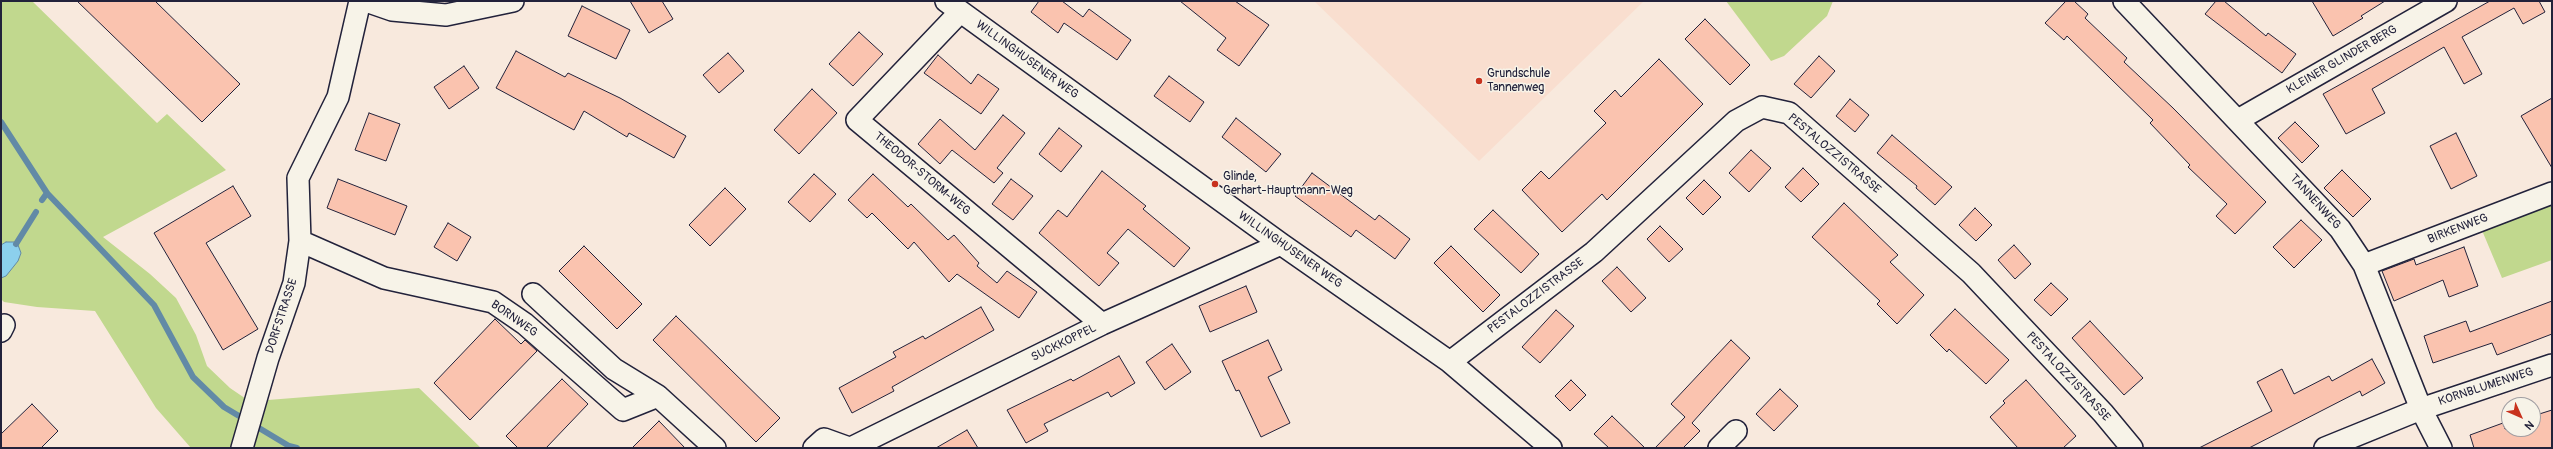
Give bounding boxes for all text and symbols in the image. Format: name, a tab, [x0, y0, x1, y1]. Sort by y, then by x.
street label: WILLINGHUSENER WEG	[973, 18, 1081, 102]
street label: KLEINER GLINDER BERG	[2284, 23, 2400, 97]
place label: Grundschule Tannenweg	[1487, 67, 1550, 95]
marker: Grundschule Tannenweg	[1474, 76, 1484, 86]
street label: PESTALOZZISTRASSE	[1785, 111, 1883, 197]
street label: THEODOR-STORM-WEG	[871, 129, 973, 219]
place label: Glinde, Gerhart-Hauptmann-Weg	[1223, 170, 1353, 198]
street label: TANNENWEG	[2286, 171, 2344, 233]
marker: Glinde, Gerhart-Hauptmann-Weg	[1210, 179, 1220, 189]
street label: WILLINGHUSENER WEG	[1235, 209, 1345, 291]
street label: BIRKENWEG	[2426, 211, 2490, 247]
street label: PESTALOZZISTRASSE	[1485, 255, 1587, 337]
street label: DORFSTRASSE	[263, 277, 301, 355]
street label: BORNWEG	[488, 298, 540, 340]
street label: SUCKKOPPEL	[1029, 321, 1099, 365]
street label: PESTALOZZISTRASSE	[2023, 329, 2113, 425]
street label: KORNBLUMENWEG	[2437, 365, 2535, 409]
north arrow	[2501, 397, 2541, 437]
text: N	[2522, 418, 2536, 432]

